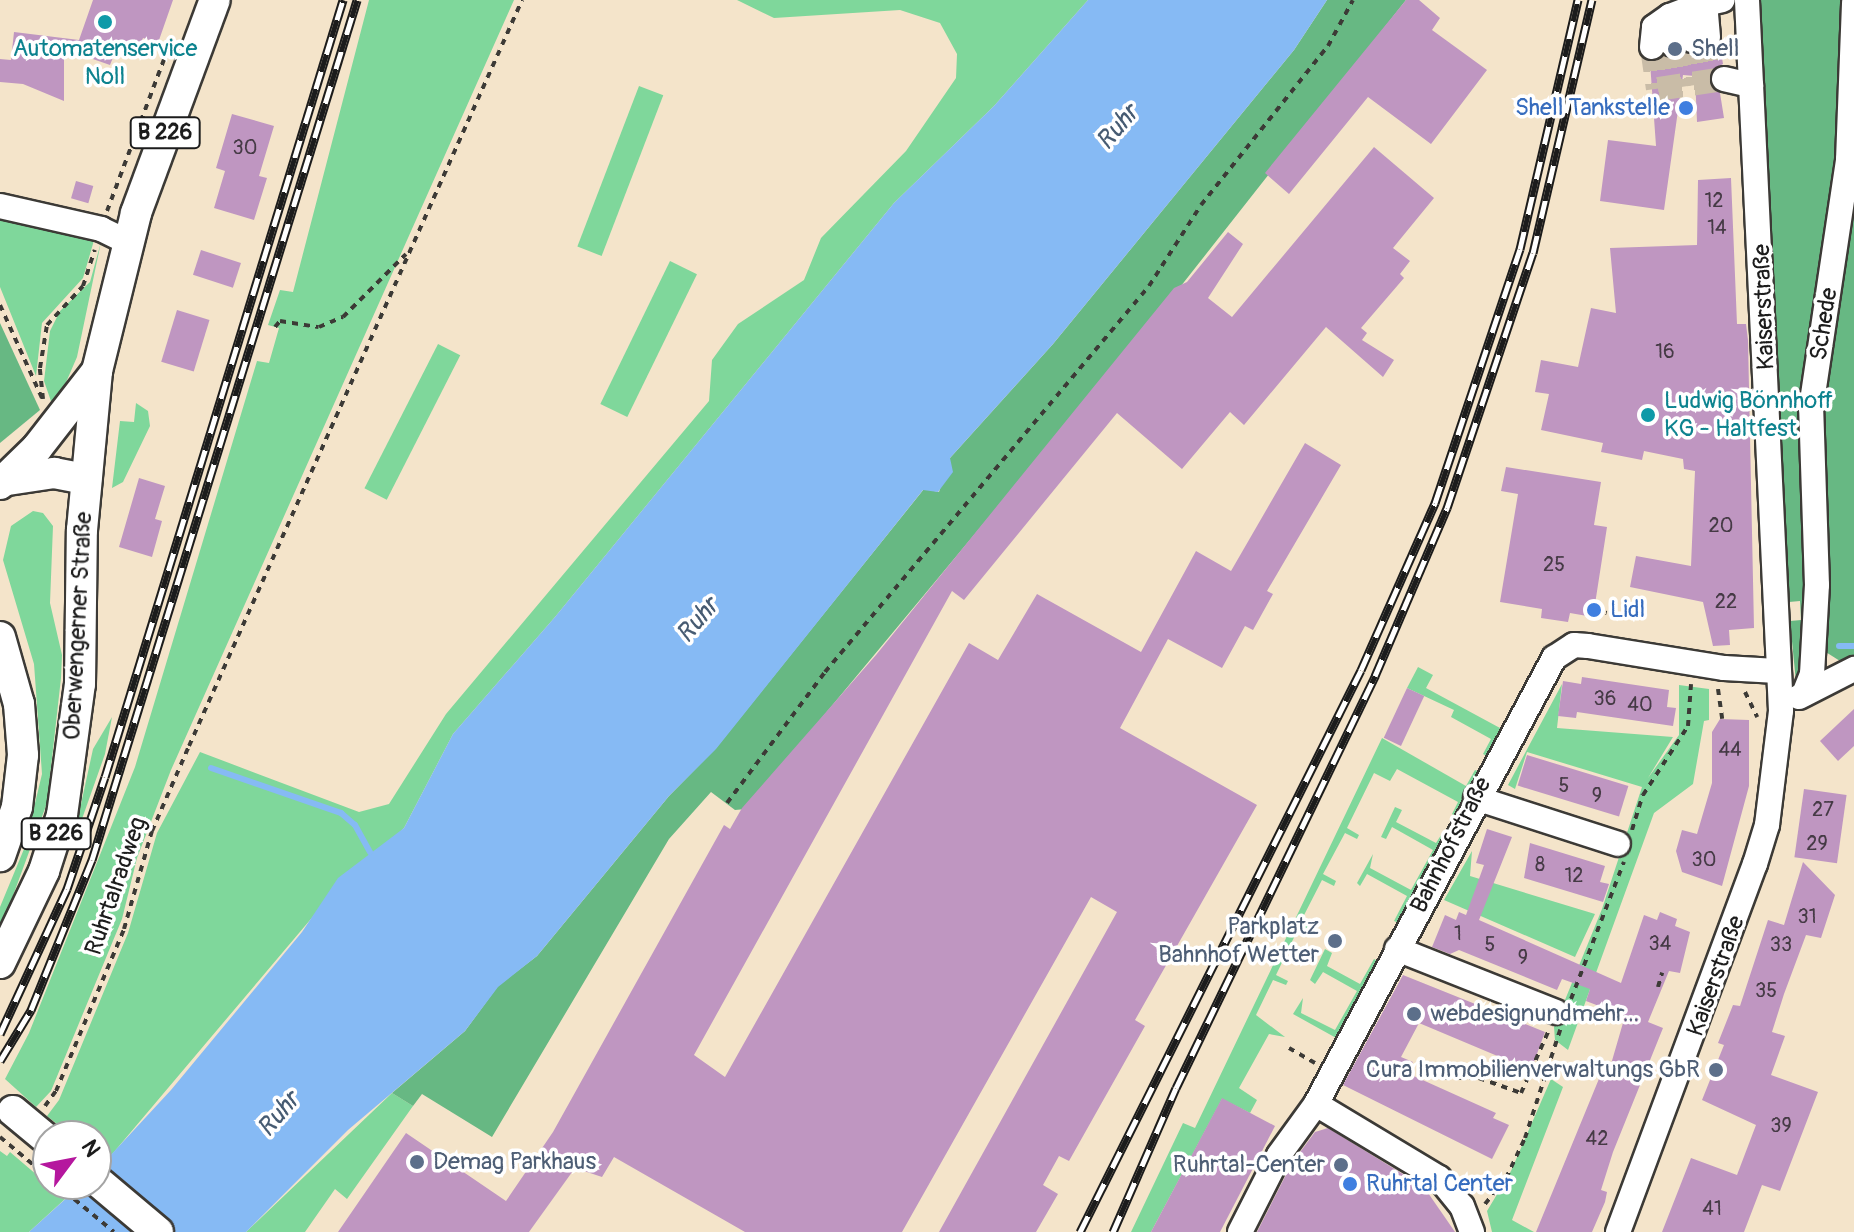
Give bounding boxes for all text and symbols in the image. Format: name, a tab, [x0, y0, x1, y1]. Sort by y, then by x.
marker: Automatenservice Noll	[96, 13, 114, 31]
place label: Automatenservice Noll	[13, 35, 197, 91]
place label: Shell	[1691, 35, 1740, 63]
marker: Shell	[1666, 40, 1684, 58]
place label: Shell Tankstelle	[1515, 94, 1670, 122]
water label: Ruhr	[1090, 99, 1146, 157]
marker: Shell Tankstelle	[1677, 99, 1695, 117]
road number: B 226	[129, 115, 201, 151]
house number: 30	[233, 135, 257, 159]
house number: 12	[1705, 188, 1723, 212]
house number: 14	[1707, 215, 1727, 239]
street label: Kaiserstraße	[1747, 243, 1781, 371]
street label: Schede	[1804, 286, 1844, 362]
house number: 16	[1655, 339, 1675, 363]
place label: Ludwig Bönnhoff KG - Haltfest	[1664, 387, 1833, 443]
marker: Ludwig Bönnhoff KG - Haltfest	[1639, 406, 1657, 424]
street label: Oberwengerner Straße	[58, 511, 98, 741]
house number: 20	[1709, 513, 1733, 537]
house number: 25	[1543, 552, 1565, 576]
house number: 22	[1715, 589, 1737, 613]
water label: Ruhr	[670, 592, 726, 650]
place label: Lidl	[1610, 596, 1645, 624]
marker: Lidl	[1585, 601, 1603, 619]
house number: 36	[1594, 686, 1616, 710]
house number: 40	[1627, 692, 1653, 716]
house number: 44	[1718, 737, 1742, 761]
street label: Bahnhofstraße	[1404, 772, 1498, 918]
house number: 5	[1559, 773, 1569, 797]
house number: 9	[1592, 783, 1602, 807]
house number: 27	[1812, 797, 1834, 821]
street label: Ruhrtalradweg	[79, 813, 153, 959]
road number: B 226	[20, 816, 92, 852]
house number: 29	[1806, 831, 1828, 855]
house number: 30	[1692, 847, 1716, 871]
house number: 8	[1535, 852, 1545, 876]
house number: 12	[1565, 863, 1583, 887]
house number: 31	[1798, 904, 1816, 928]
street label: Kaiserstraße	[1681, 912, 1751, 1040]
place label: Parkplatz Bahnhof Wetter	[1158, 913, 1319, 969]
house number: 1	[1454, 921, 1462, 945]
house number: 34	[1649, 931, 1671, 955]
marker: Parkplatz Bahnhof Wetter	[1326, 932, 1344, 950]
house number: 5	[1485, 932, 1495, 956]
house number: 33	[1770, 932, 1792, 956]
house number: 9	[1518, 945, 1528, 969]
house number: 35	[1755, 978, 1777, 1002]
place label: webdesignundmehr...	[1430, 1000, 1639, 1028]
marker: webdesignundmehr...	[1405, 1005, 1423, 1023]
place label: Cura Immobilienverwaltungs GbR	[1366, 1056, 1700, 1084]
marker: Cura Immobilienverwaltungs GbR	[1707, 1061, 1725, 1079]
water label: Ruhr	[251, 1086, 307, 1144]
house number: 39	[1770, 1113, 1792, 1137]
north arrow	[32, 1120, 112, 1200]
house number: 42	[1586, 1126, 1608, 1150]
text: N	[75, 1135, 106, 1162]
place label: Demag Parkhaus	[433, 1148, 596, 1176]
place label: Ruhrtal-Center	[1173, 1151, 1325, 1179]
marker: Demag Parkhaus	[408, 1153, 426, 1171]
marker: Ruhrtal-Center	[1332, 1156, 1350, 1174]
place label: Ruhrtal Center	[1366, 1170, 1513, 1198]
marker: Ruhrtal Center	[1341, 1175, 1359, 1193]
house number: 41	[1702, 1196, 1722, 1220]

